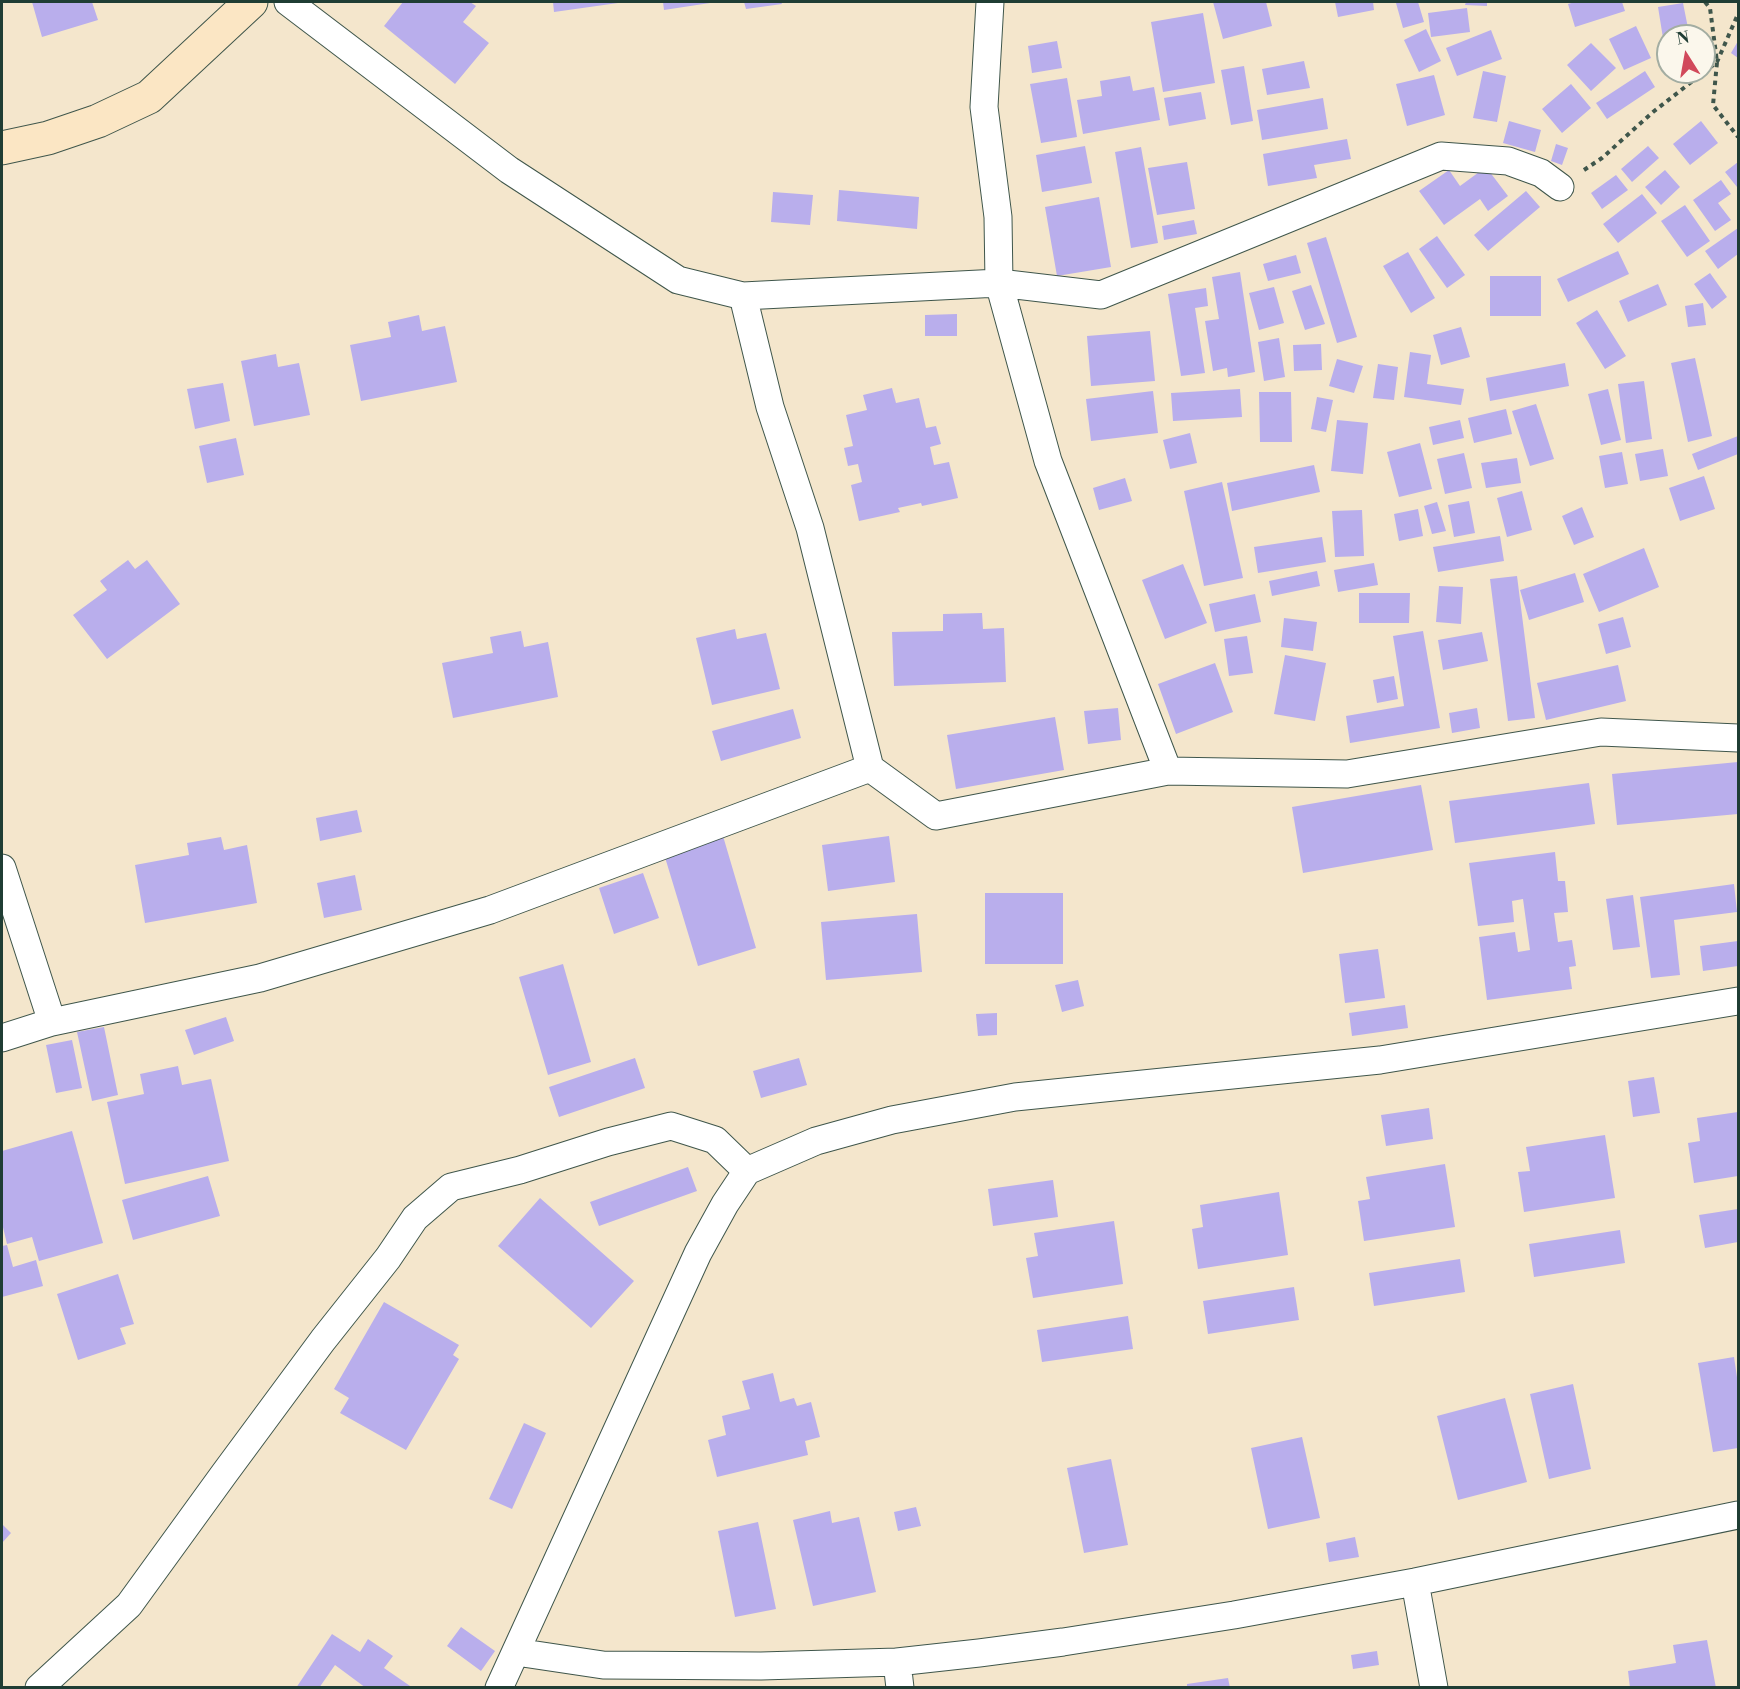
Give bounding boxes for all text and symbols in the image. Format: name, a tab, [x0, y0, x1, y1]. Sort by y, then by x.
north arrow	[1656, 24, 1716, 84]
text: N	[1675, 27, 1691, 49]

